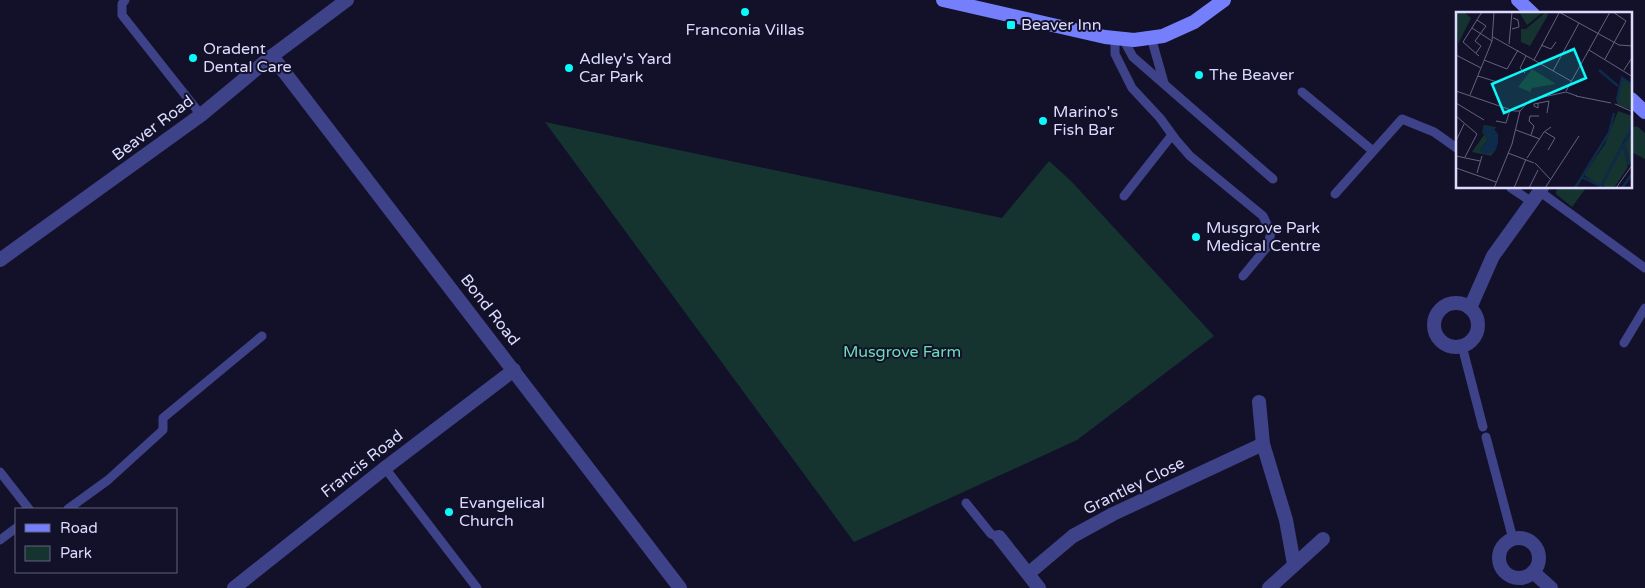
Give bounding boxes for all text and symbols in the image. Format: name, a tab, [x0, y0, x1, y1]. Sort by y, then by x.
marker: Franconia Villas	[739, 6, 751, 18]
inset map	[1456, 12, 1632, 189]
place label: Beaver Inn	[1021, 15, 1102, 35]
marker: Beaver Inn	[1005, 19, 1017, 31]
place label: Franconia Villas	[686, 20, 804, 40]
place label: Oradent Dental Care	[203, 39, 292, 77]
place label: Adley's Yard Car Park	[579, 49, 672, 87]
marker: Oradent Dental Care	[187, 52, 199, 64]
marker: Adley's Yard Car Park	[563, 62, 575, 74]
place label: The Beaver	[1209, 65, 1295, 85]
marker: The Beaver	[1193, 69, 1205, 81]
street label: Beaver Road	[108, 91, 198, 165]
place label: Marino's Fish Bar	[1053, 102, 1118, 140]
marker: Marino's Fish Bar	[1037, 115, 1049, 127]
place label: Musgrove Park Medical Centre	[1206, 218, 1321, 256]
marker: Musgrove Park Medical Centre	[1190, 231, 1202, 243]
street label: Bond Road	[456, 270, 524, 350]
park label: Musgrove Farm	[843, 342, 961, 362]
street label: Francis Road	[317, 426, 407, 502]
street label: Grantley Close	[1080, 453, 1188, 519]
place label: Evangelical Church	[459, 493, 545, 531]
marker: Evangelical Church	[443, 506, 455, 518]
legend	[15, 508, 178, 573]
text: Road	[60, 519, 98, 537]
text: Park	[60, 544, 92, 562]

